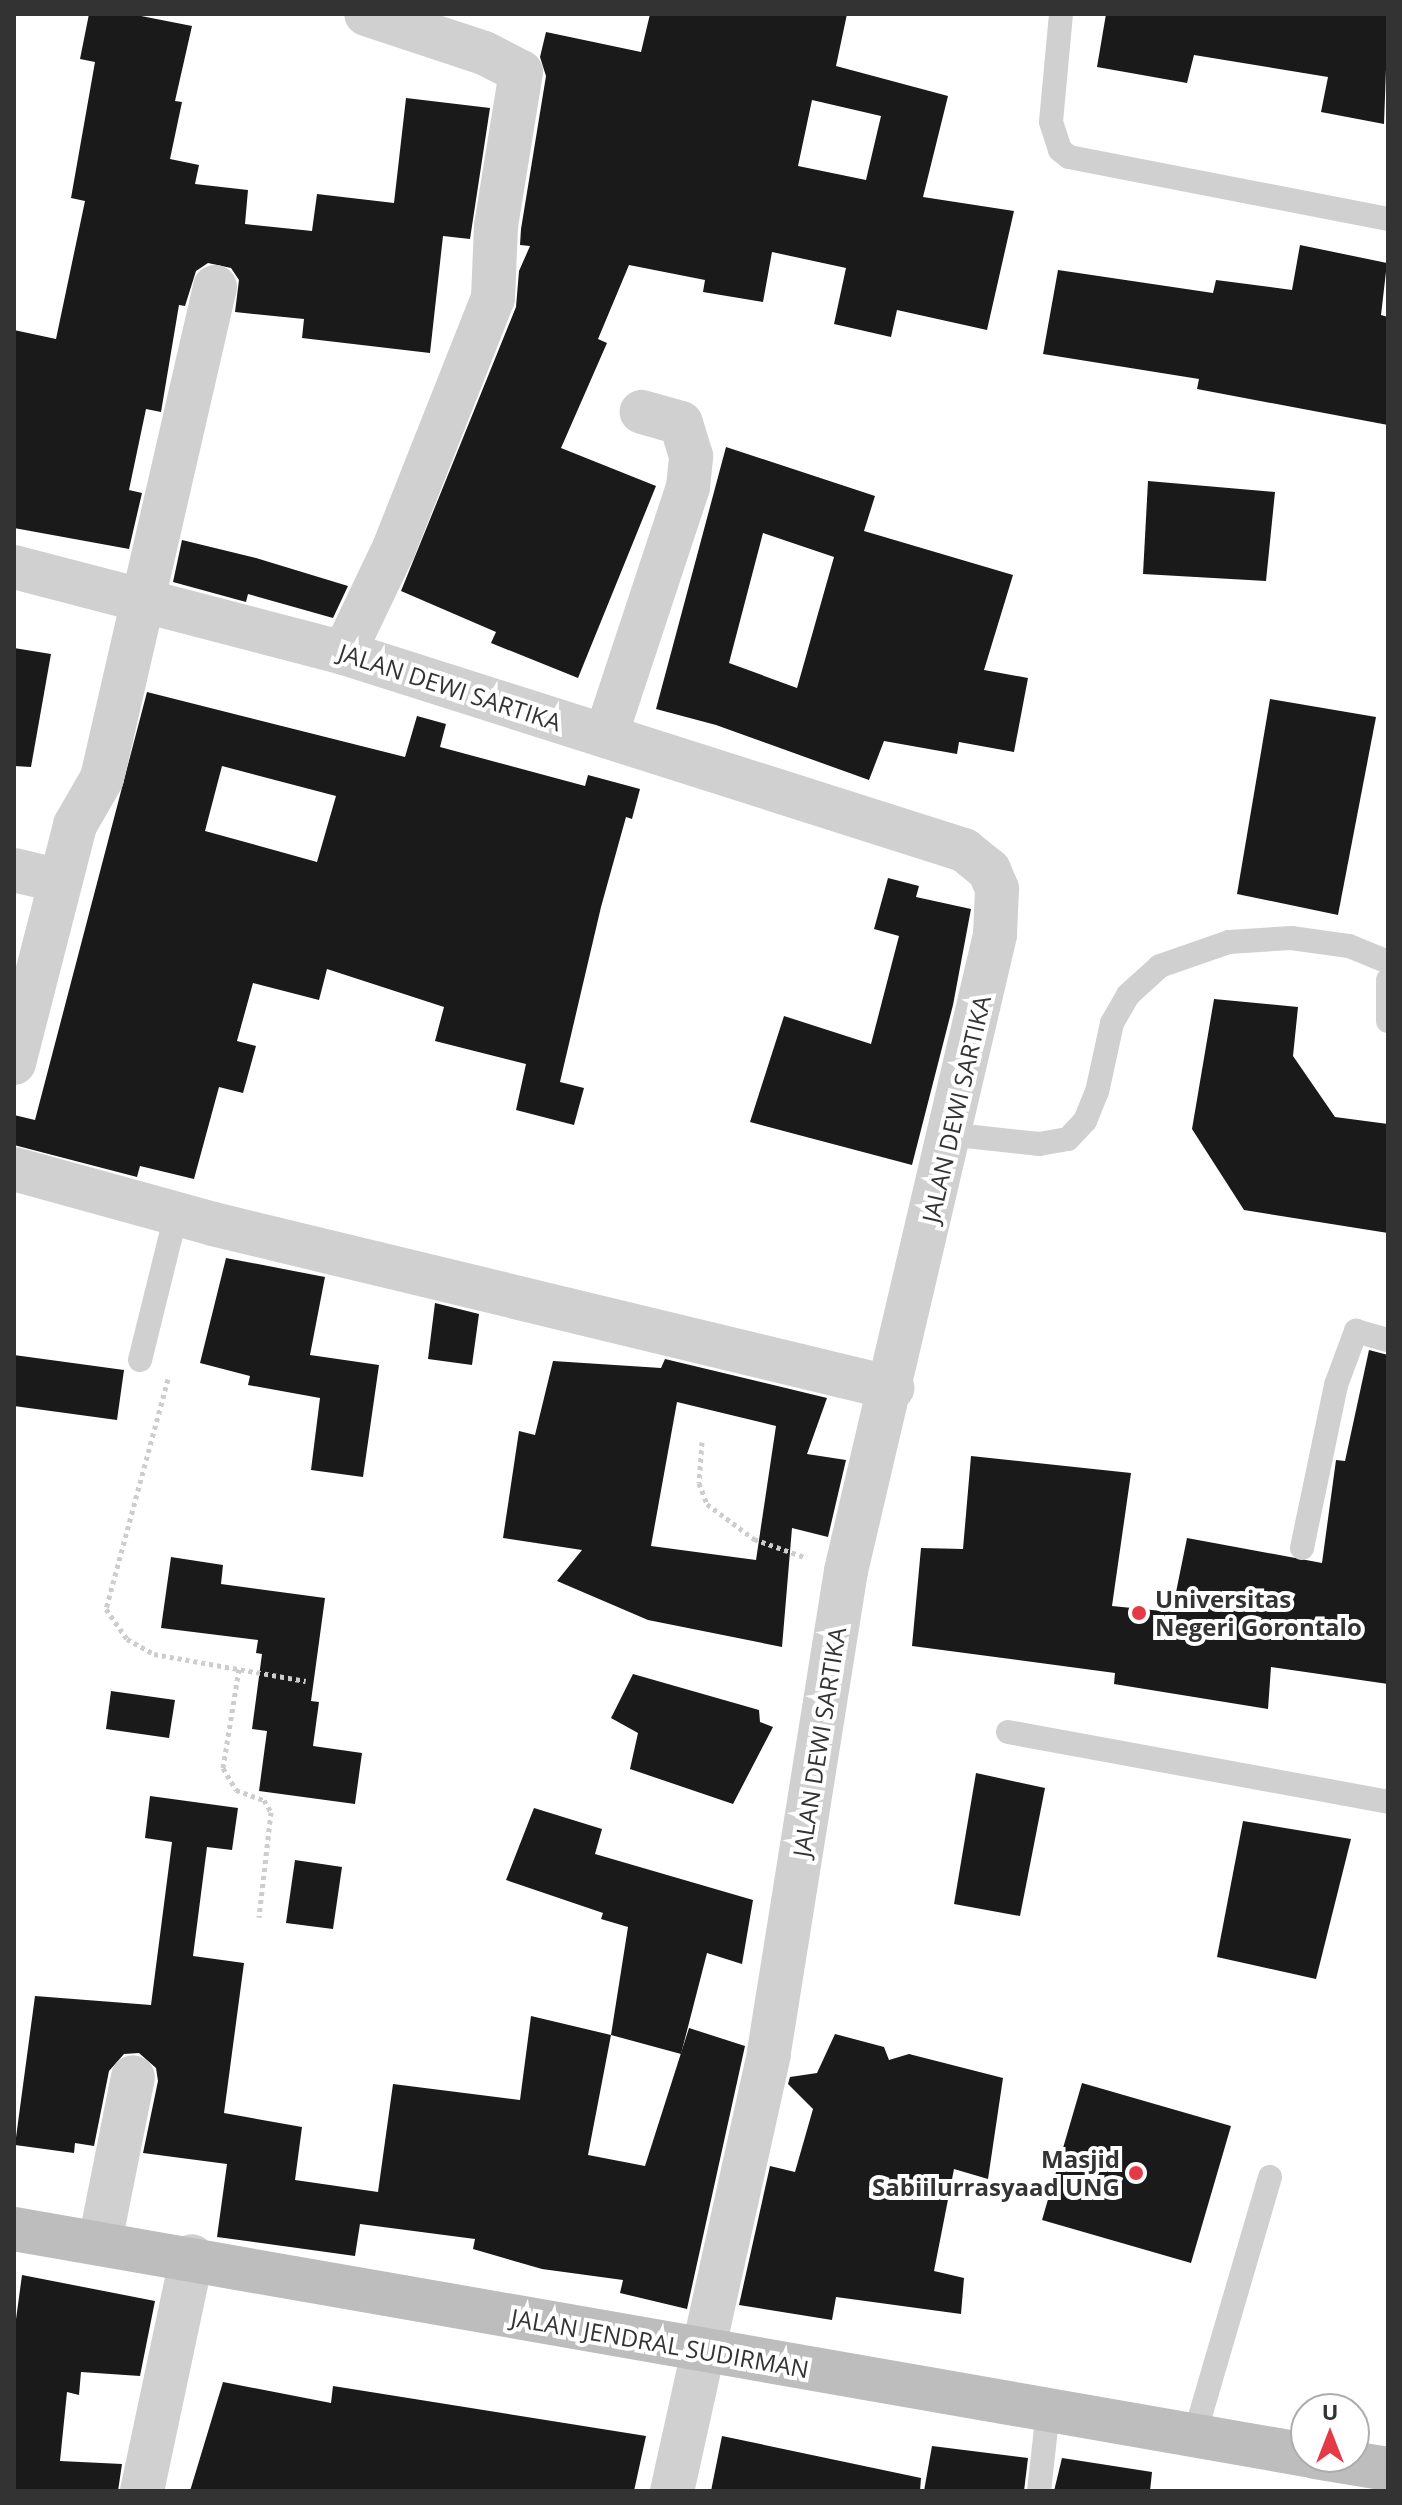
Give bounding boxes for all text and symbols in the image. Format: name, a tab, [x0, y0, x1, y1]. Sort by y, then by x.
street label: JALAN DEWI SARTIKA	[335, 637, 565, 737]
street label: JALAN DEWI SARTIKA	[916, 993, 996, 1225]
place label: Universitas Negeri Gorontalo	[1155, 1585, 1362, 1641]
marker: Universitas Negeri Gorontalo	[1130, 1604, 1148, 1622]
street label: JALAN DEWI SARTIKA	[787, 1625, 851, 1859]
place label: Masjid Sabiilurrasyaad UNG	[872, 2145, 1120, 2201]
marker: Masjid Sabiilurrasyaad UNG	[1127, 2164, 1145, 2182]
street label: JALAN JENDRAL SUDIRMAN	[509, 2303, 811, 2383]
north arrow	[1290, 2393, 1370, 2473]
text: U	[1322, 2396, 1338, 2426]

